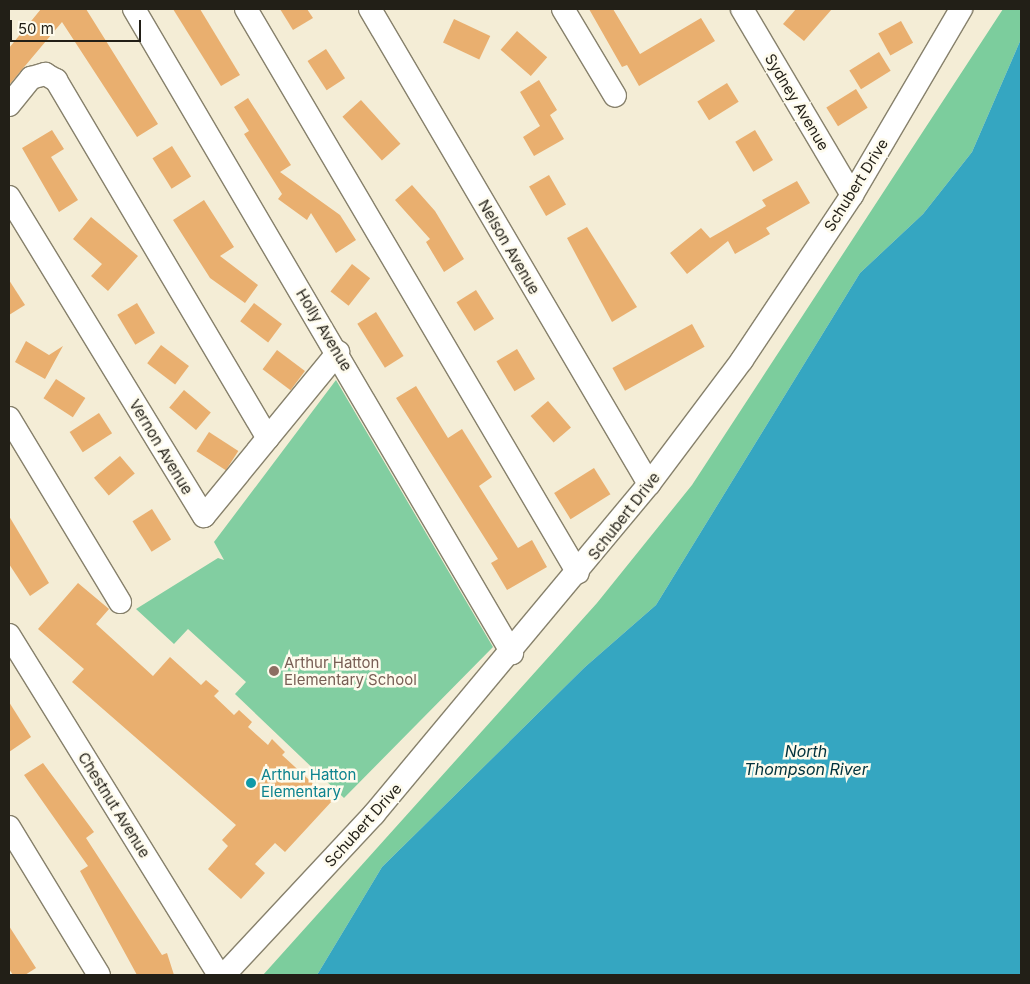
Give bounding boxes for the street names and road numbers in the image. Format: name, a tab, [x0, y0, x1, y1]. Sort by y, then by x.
street label: Sydney Avenue	[761, 50, 833, 154]
street label: Schubert Drive	[820, 135, 892, 235]
street label: Nelson Avenue	[475, 196, 543, 298]
street label: Holly Avenue	[292, 286, 356, 374]
street label: Vernon Avenue	[126, 396, 196, 498]
street label: Schubert Drive	[584, 469, 664, 563]
street label: Chestnut Avenue	[74, 749, 154, 861]
street label: Schubert Drive	[321, 780, 405, 870]

